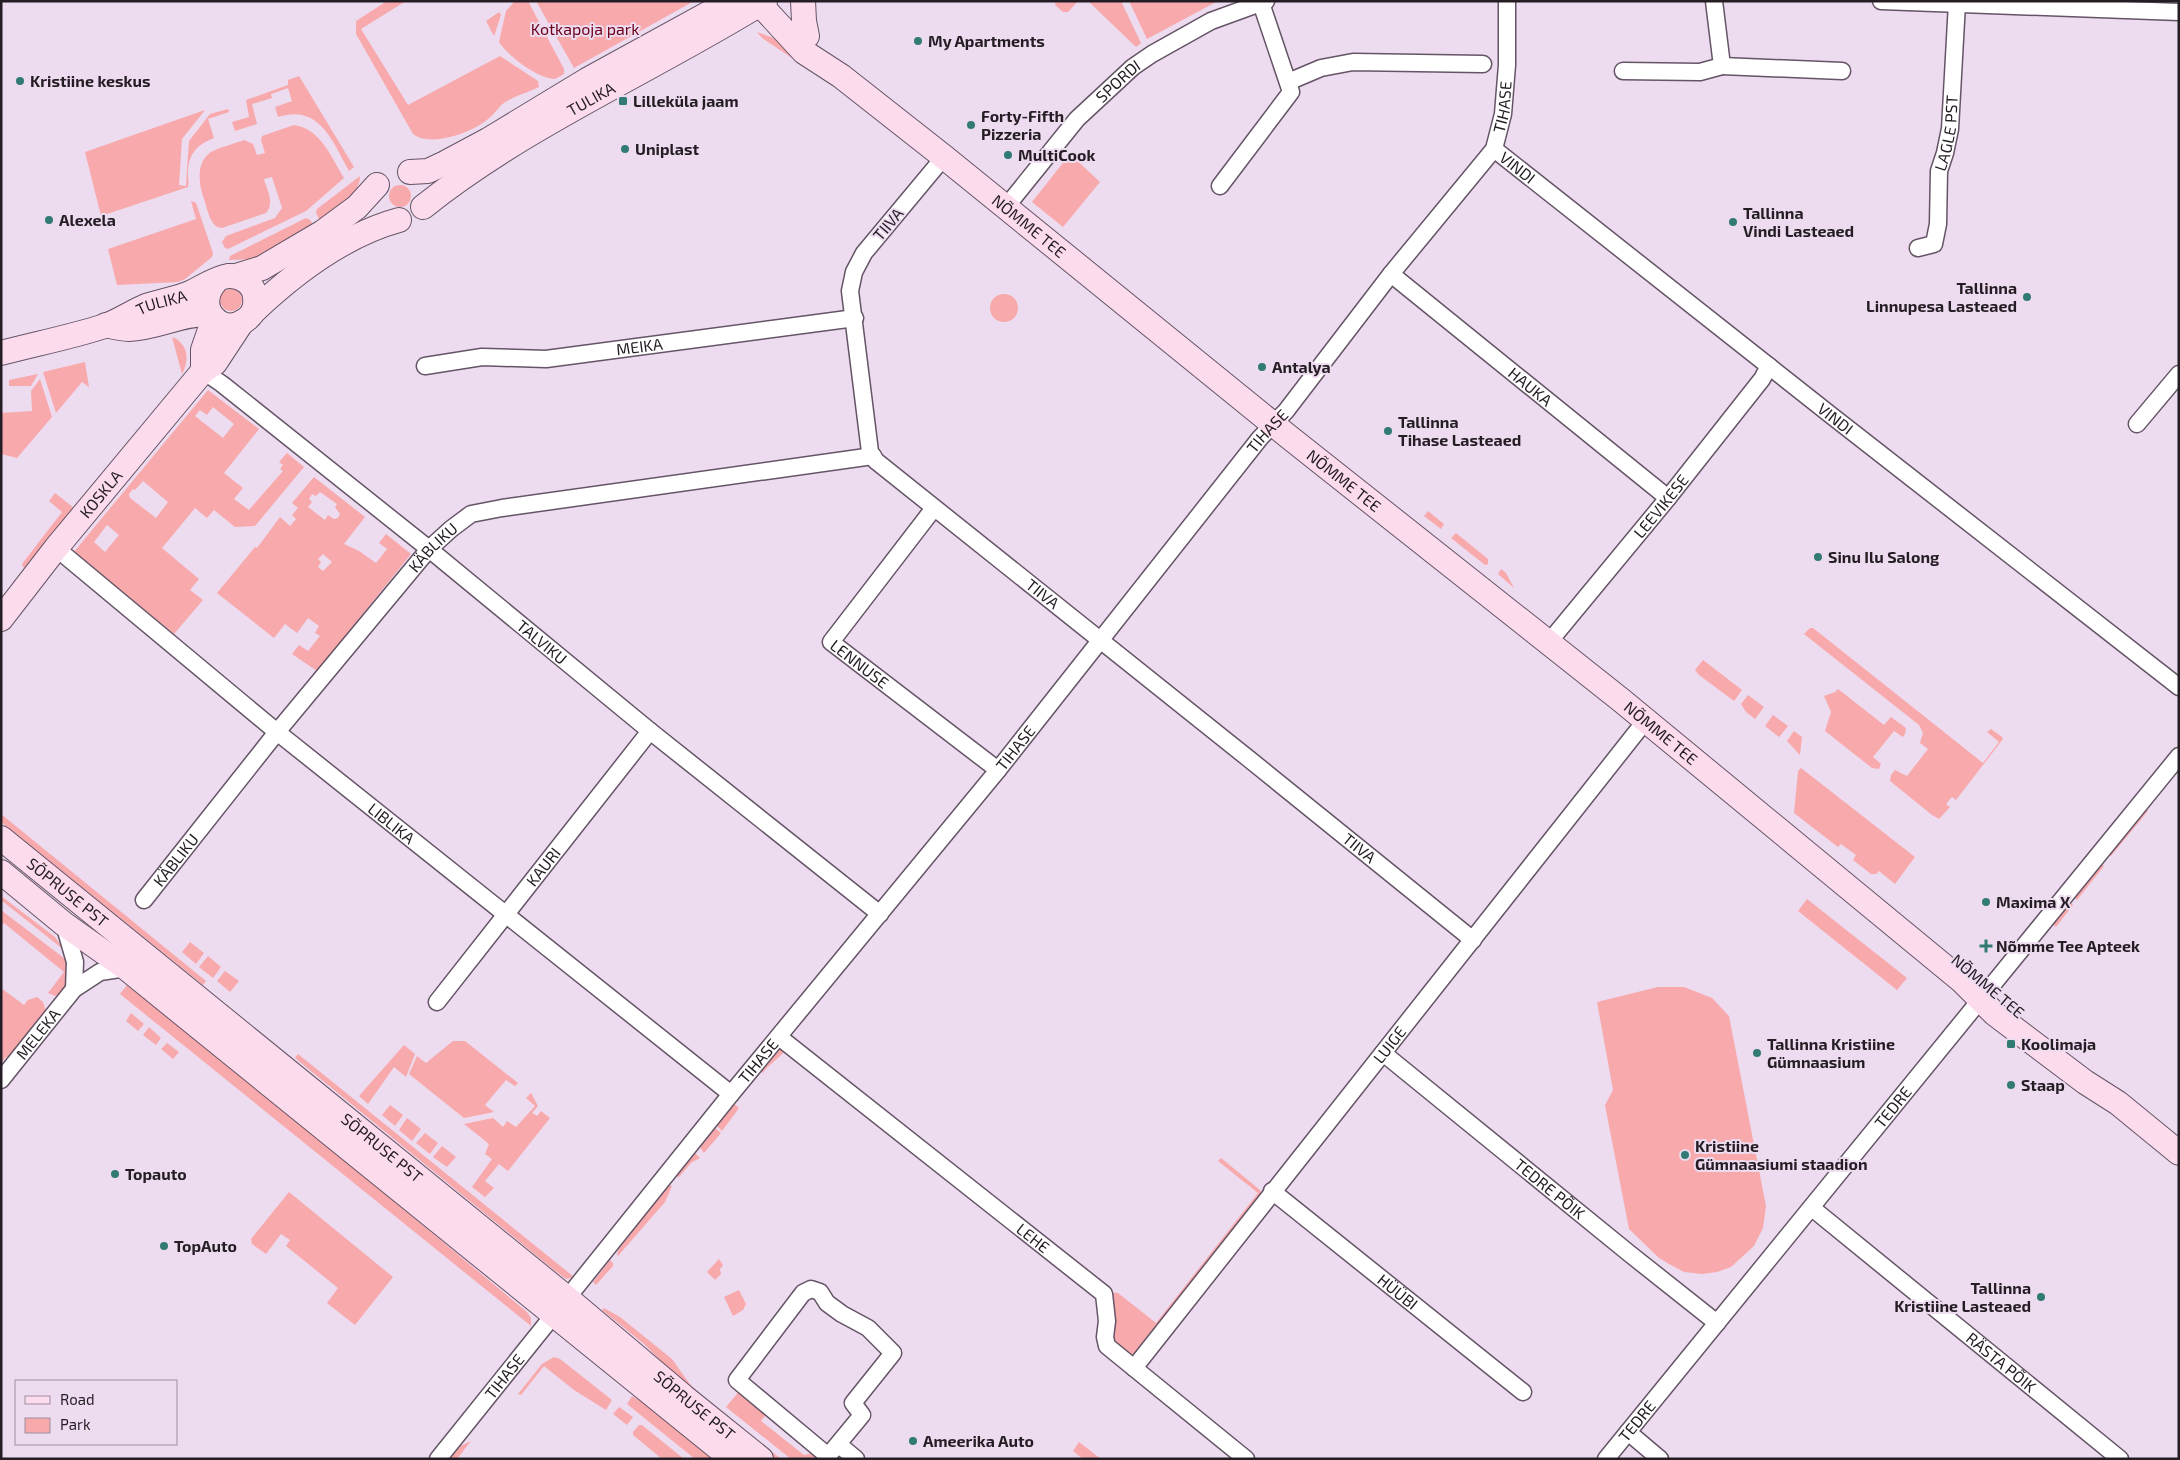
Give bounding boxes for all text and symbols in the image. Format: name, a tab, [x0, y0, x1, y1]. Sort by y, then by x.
park label: Kotkapoja park	[531, 19, 639, 39]
place label: My Apartments	[928, 31, 1045, 51]
marker: My Apartments	[912, 35, 924, 47]
street label: SPORDI	[1091, 55, 1143, 106]
place label: Kristiine keskus	[30, 71, 150, 90]
marker: Kristiine keskus	[14, 75, 26, 87]
street label: TULIKA	[563, 78, 618, 119]
street label: TIHASE	[1489, 80, 1515, 135]
place label: Lilleküla jaam	[633, 91, 739, 110]
marker: Lilleküla jaam	[617, 95, 629, 107]
street label: LAGLE PST	[1930, 95, 1961, 173]
place label: Forty-Fifth Pizzeria	[981, 106, 1064, 143]
marker: Forty-Fifth Pizzeria	[965, 119, 977, 131]
place label: Uniplast	[635, 139, 699, 158]
marker: Uniplast	[619, 143, 631, 155]
place label: MultiCook	[1018, 145, 1095, 164]
street label: VINDI	[1496, 147, 1539, 187]
marker: MultiCook	[1002, 149, 1014, 161]
street label: NÕMME TEE	[989, 190, 1070, 261]
street label: TIIVA	[868, 203, 907, 244]
place label: Tallinna Vindi Lasteaed	[1743, 203, 1854, 240]
place label: Alexela	[59, 210, 116, 229]
marker: Alexela	[43, 214, 55, 226]
marker: Tallinna Vindi Lasteaed	[1727, 216, 1739, 228]
place label: Tallinna Linnupesa Lasteaed	[1866, 278, 2017, 315]
street label: TULIKA	[133, 285, 189, 318]
marker: Tallinna Linnupesa Lasteaed	[2021, 291, 2033, 303]
street label: MEIKA	[615, 334, 664, 359]
place label: Antalya	[1272, 357, 1331, 377]
marker: Antalya	[1256, 361, 1268, 373]
street label: HAUKA	[1505, 363, 1556, 410]
street label: VINDI	[1814, 398, 1857, 438]
street label: TIHASE	[1242, 405, 1292, 456]
place label: Tallinna Tihase Lasteaed	[1398, 412, 1521, 449]
marker: Tallinna Tihase Lasteaed	[1382, 425, 1394, 437]
street label: NÕMME TEE	[1303, 445, 1385, 515]
street label: KOSKLA	[75, 466, 126, 521]
street label: LEEVIKESE	[1629, 470, 1692, 542]
street label: KÄBLIKU	[404, 518, 461, 576]
place label: Sinu Ilu Salong	[1828, 547, 1940, 566]
marker: Sinu Ilu Salong	[1812, 551, 1824, 563]
street label: TIIVA	[1023, 574, 1063, 612]
street label: TALVIKU	[513, 615, 571, 668]
street label: LENNUSE	[827, 635, 893, 692]
street label: NÕMME TEE	[1621, 697, 1702, 768]
street label: TIHASE	[991, 721, 1039, 774]
street label: LIBLIKA	[365, 799, 419, 847]
street label: TIIVA	[1339, 828, 1380, 866]
street label: KÄBLIKU	[149, 830, 202, 890]
street label: KAURI	[522, 843, 564, 890]
street label: SÕPRUSE PST	[24, 853, 112, 930]
place label: Maxima X	[1996, 892, 2071, 911]
marker: Maxima X	[1980, 896, 1992, 908]
place label: Nõmme Tee Apteek	[1996, 936, 2140, 955]
marker: Nõmme Tee Apteek	[1980, 940, 1992, 952]
street label: NÕMME TEE	[1948, 950, 2029, 1022]
street label: MELEKA	[11, 1004, 64, 1063]
street label: LUIGE	[1369, 1022, 1409, 1067]
street label: TIHASE	[734, 1034, 782, 1087]
place label: Tallinna Kristiine Gümnaasium	[1767, 1034, 1895, 1071]
place label: Koolimaja	[2021, 1034, 2096, 1053]
marker: Koolimaja	[2005, 1038, 2017, 1050]
marker: Tallinna Kristiine Gümnaasium	[1751, 1047, 1763, 1059]
place label: Staap	[2021, 1075, 2065, 1094]
marker: Staap	[2005, 1079, 2017, 1091]
street label: TEDRE	[1870, 1082, 1915, 1131]
street label: SÕPRUSE PST	[338, 1109, 427, 1186]
place label: Kristiine Gümnaasiumi staadion	[1695, 1136, 1868, 1173]
marker: Kristiine Gümnaasiumi staadion	[1679, 1149, 1691, 1161]
street label: TEDRE PÕIK	[1511, 1154, 1590, 1223]
place label: Topauto	[125, 1164, 187, 1183]
marker: Topauto	[109, 1168, 121, 1180]
street label: LEHE	[1013, 1219, 1054, 1256]
place label: TopAuto	[174, 1236, 237, 1255]
marker: TopAuto	[158, 1240, 170, 1252]
street label: HÜÜBI	[1374, 1269, 1422, 1313]
place label: Tallinna Kristiine Lasteaed	[1894, 1278, 2031, 1315]
marker: Tallinna Kristiine Lasteaed	[2035, 1291, 2047, 1303]
street label: RÄSTA PÕIK	[1963, 1328, 2040, 1396]
street label: TIHASE	[480, 1350, 528, 1402]
street label: SÕPRUSE PST	[651, 1366, 739, 1443]
legend	[15, 1380, 178, 1445]
text: Road	[60, 1390, 95, 1408]
street label: TEDRE	[1614, 1396, 1659, 1445]
text: Park	[60, 1415, 91, 1433]
place label: Ameerika Auto	[923, 1431, 1034, 1450]
marker: Ameerika Auto	[907, 1435, 919, 1447]

